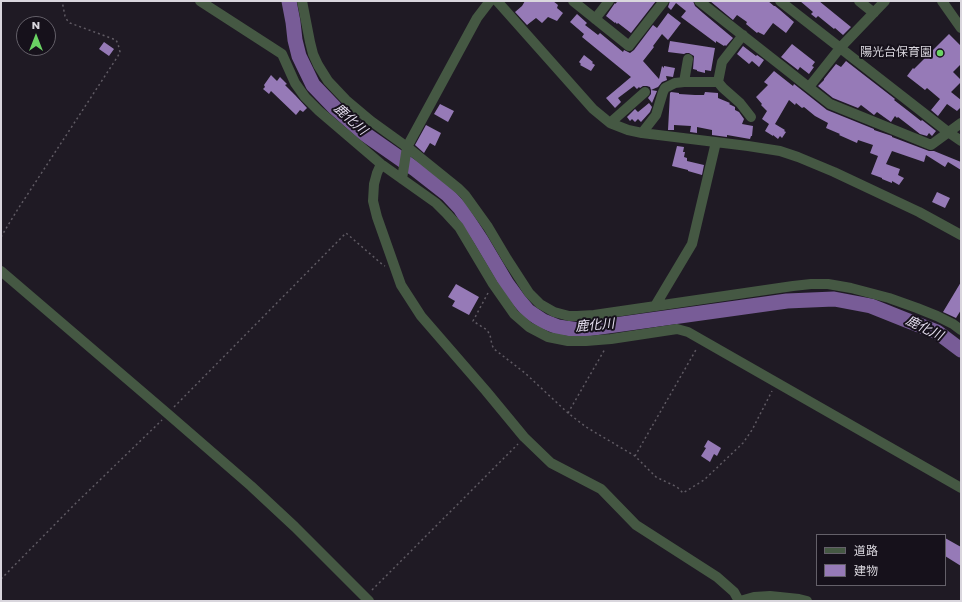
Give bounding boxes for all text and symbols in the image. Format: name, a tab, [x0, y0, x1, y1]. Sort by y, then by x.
north arrow	[16, 16, 56, 56]
text: N	[32, 17, 40, 33]
place label: 陽光台保育園	[860, 46, 932, 60]
marker: 陽光台保育園	[935, 48, 945, 58]
water label: 鹿化川	[330, 101, 370, 139]
water label: 鹿化川	[903, 313, 945, 345]
water label: 鹿化川	[575, 317, 615, 335]
legend	[816, 534, 946, 586]
text: 道路	[854, 542, 878, 559]
text: 建物	[854, 562, 878, 579]

